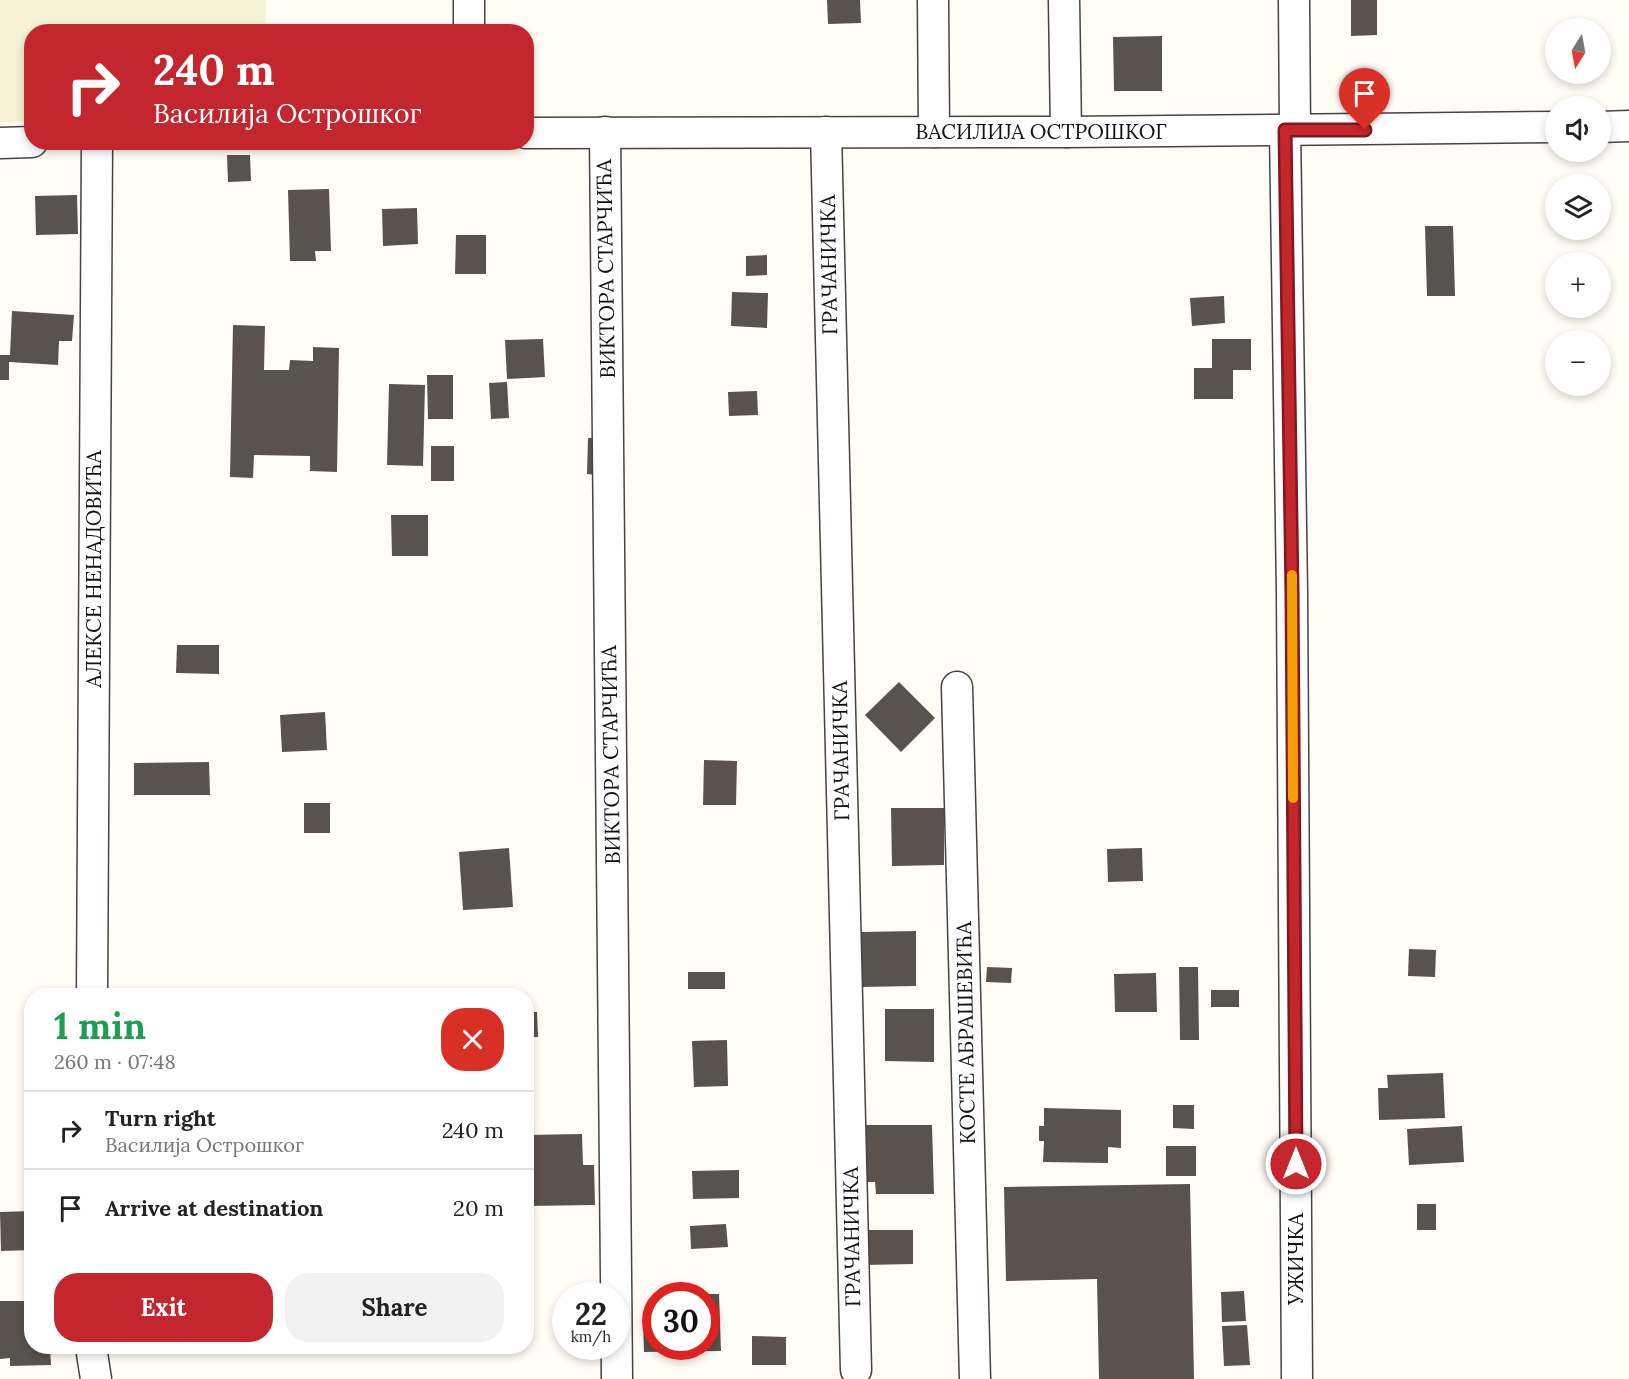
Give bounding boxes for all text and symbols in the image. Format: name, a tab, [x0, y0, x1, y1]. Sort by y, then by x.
north arrow	[1545, 18, 1611, 84]
map controls	[1545, 18, 1611, 396]
text: 240 m	[153, 43, 275, 97]
icon: right	[54, 48, 132, 126]
pin	[1339, 68, 1390, 130]
icon: arrive	[1348, 77, 1381, 110]
text: Василија Острошког	[153, 96, 421, 130]
button: sound	[1545, 96, 1611, 162]
street label: ВАСИЛИЈА ОСТРОШКОГ	[915, 118, 1167, 145]
street label: ВИКТОРА СТАРЧИЋА	[590, 158, 621, 379]
button: layers	[1545, 174, 1611, 240]
street label: ГРАЧАНИЧКА	[814, 194, 843, 335]
button: +	[1545, 252, 1611, 318]
button: −	[1545, 330, 1611, 396]
street label: АЛЕКСЕ НЕНАДОВИЋА	[80, 449, 107, 689]
street label: ВИКТОРА СТАРЧИЋА	[595, 644, 626, 865]
street label: ГРАЧАНИЧКА	[826, 680, 855, 821]
street label: КОСТЕ АБРАШЕВИЋА	[950, 921, 981, 1145]
text: 1 min	[54, 1003, 146, 1049]
button: close	[441, 1008, 504, 1071]
text: 260 m · 07:48	[54, 1049, 176, 1074]
text: Turn right	[105, 1104, 216, 1132]
icon: right	[54, 1114, 87, 1147]
text: 240 m	[442, 1116, 504, 1144]
text: Василија Острошког	[105, 1132, 304, 1157]
position arrow	[1264, 1132, 1328, 1196]
street label: ГРАЧАНИЧКА	[837, 1166, 866, 1307]
icon: arrive	[54, 1192, 87, 1225]
text: Arrive at destination	[105, 1194, 323, 1222]
text: 20 m	[453, 1194, 504, 1222]
street label: УЖИЧКА	[1282, 1212, 1309, 1306]
button: Exit	[54, 1273, 273, 1342]
button: Share	[285, 1273, 504, 1342]
speed limit sign: 30	[642, 1282, 720, 1360]
text: 22	[575, 1295, 607, 1333]
text: km/h	[571, 1327, 611, 1346]

